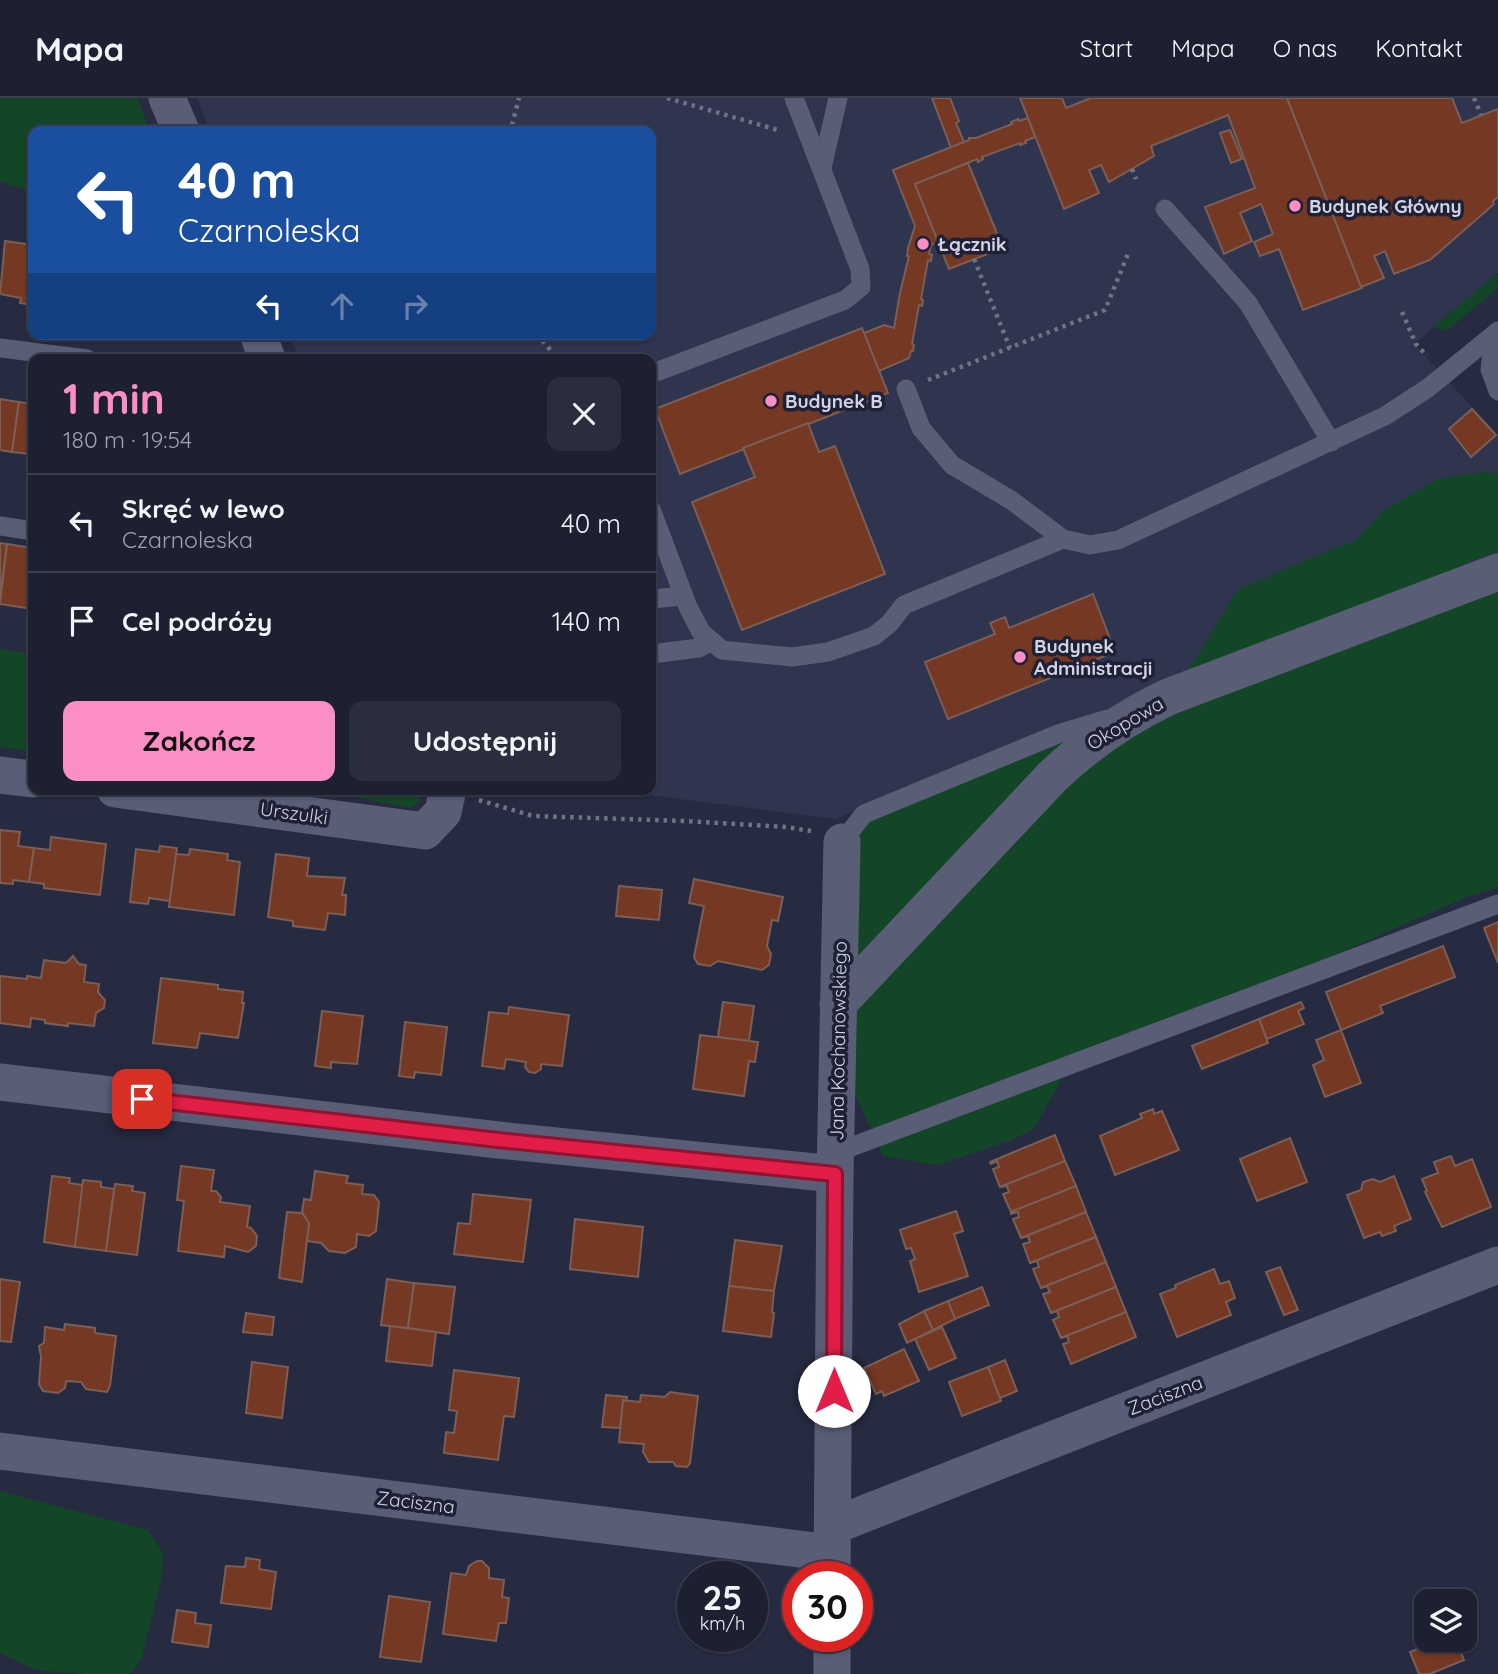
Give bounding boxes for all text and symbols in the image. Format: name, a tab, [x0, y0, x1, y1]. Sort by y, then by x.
text: Mapa	[35, 28, 124, 69]
text: Start	[1080, 33, 1133, 63]
text: Mapa	[1171, 33, 1235, 63]
text: O nas	[1273, 33, 1337, 63]
text: Kontakt	[1375, 33, 1463, 63]
text: 40 m	[178, 149, 296, 210]
icon: left	[63, 154, 154, 245]
place label: Budynek Główny	[1309, 194, 1462, 218]
marker: Budynek Główny	[1287, 198, 1303, 214]
text: Czarnoleska	[178, 210, 360, 250]
place label: Łącznik	[937, 232, 1007, 256]
marker: Łącznik	[915, 236, 931, 252]
icon: left	[250, 287, 288, 325]
icon: ahead	[323, 287, 361, 325]
icon: right	[396, 287, 434, 325]
text: 1 min	[63, 372, 165, 425]
button: close	[547, 377, 621, 451]
place label: Budynek B	[785, 389, 883, 413]
marker: Budynek B	[763, 393, 779, 409]
text: 180 m · 19:54	[63, 425, 192, 454]
text: Skręć w lewo	[122, 492, 285, 525]
icon: left	[63, 504, 101, 542]
text: 40 m	[561, 507, 621, 540]
text: Czarnoleska	[122, 525, 253, 554]
icon: arrive	[63, 602, 101, 640]
text: Cel podróży	[122, 605, 272, 638]
text: 140 m	[552, 605, 621, 638]
place label: Budynek Administracji	[1034, 634, 1152, 680]
marker: Budynek Administracji	[1012, 649, 1028, 665]
street label: Okopowa	[1083, 691, 1167, 755]
button: Zakończ	[63, 701, 335, 781]
button: Udostępnij	[349, 701, 621, 781]
street label: Urszulki	[259, 796, 329, 830]
street label: Jana Kochanowskiego	[824, 941, 852, 1141]
pin	[112, 1069, 172, 1129]
icon: arrive	[123, 1080, 161, 1118]
position arrow	[797, 1354, 871, 1428]
street label: Zaciszna	[1124, 1370, 1206, 1420]
street label: Zaciszna	[376, 1485, 456, 1519]
speed limit sign: 30	[782, 1561, 873, 1652]
text: 25	[702, 1575, 743, 1619]
map controls	[1414, 1589, 1477, 1652]
button: layers	[1414, 1589, 1477, 1652]
text: km/h	[700, 1612, 745, 1635]

